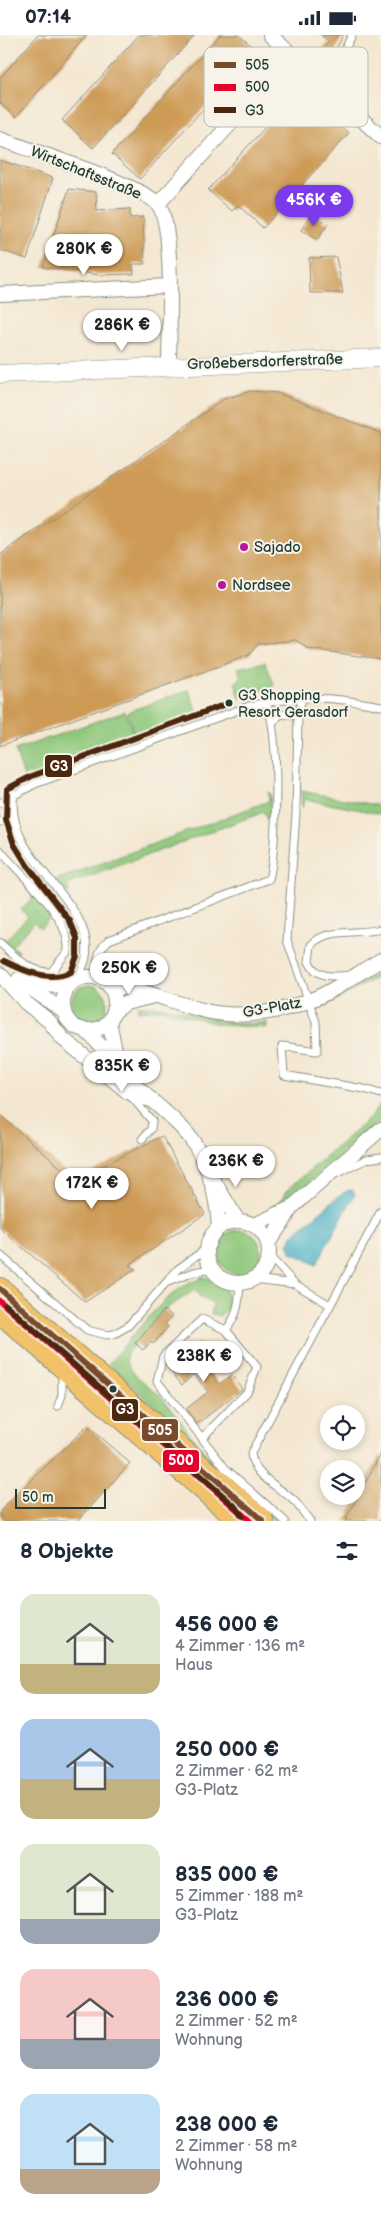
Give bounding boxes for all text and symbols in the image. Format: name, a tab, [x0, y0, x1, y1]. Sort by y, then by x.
text: 07:14	[25, 6, 71, 29]
legend	[204, 47, 368, 127]
text: 505	[245, 57, 269, 74]
text: 500	[245, 79, 270, 96]
text: G3	[245, 102, 264, 119]
street label: Wirtschaftsstraße	[28, 142, 144, 204]
pin: 456K €	[273, 185, 355, 227]
text: 456K €	[286, 191, 342, 210]
pin: 280K €	[43, 233, 125, 276]
text: 280K €	[56, 240, 112, 259]
pin: 286K €	[81, 309, 163, 352]
text: 286K €	[94, 316, 150, 335]
street label: Großebersdorferstraße	[187, 350, 343, 374]
place label: Sajado	[254, 538, 301, 557]
marker: Sajado	[238, 541, 250, 553]
place label: Nordsee	[232, 576, 291, 595]
marker: Nordsee	[216, 579, 228, 591]
place label: G3 Shopping Resort Gerasdorf	[238, 687, 349, 721]
marker: G3 Shopping Resort Gerasdorf	[224, 698, 234, 708]
line badge: G3	[44, 754, 73, 778]
text: G3	[50, 758, 68, 775]
pin: 250K €	[88, 953, 170, 995]
text: 250K €	[101, 959, 157, 978]
street label: G3-Platz	[241, 993, 303, 1022]
pin: 835K €	[81, 1051, 163, 1093]
text: 835K €	[94, 1057, 150, 1076]
pin: 236K €	[195, 1145, 277, 1188]
text: 236K €	[208, 1152, 264, 1171]
pin: 172K €	[51, 1167, 133, 1210]
text: 172K €	[66, 1174, 118, 1193]
pin: 238K €	[163, 1341, 245, 1383]
text: 238K €	[176, 1347, 232, 1366]
unlabelled marker	[108, 1384, 118, 1394]
line badge: G3	[111, 1398, 139, 1422]
text: G3	[116, 1401, 134, 1418]
map controls	[320, 1405, 365, 1505]
button: locate	[320, 1405, 365, 1450]
line badge: 505	[141, 1418, 179, 1442]
text: 505	[148, 1422, 172, 1439]
line badge: 500	[162, 1449, 200, 1473]
text: 500	[168, 1452, 194, 1469]
button: layers	[320, 1460, 365, 1505]
scale bar	[15, 1486, 106, 1509]
text: 50 m	[22, 1489, 54, 1506]
icon: filters	[333, 1537, 361, 1565]
text: 8 Objekte	[20, 1539, 114, 1564]
text: 456 000 €	[175, 1612, 279, 1637]
icon: home	[60, 1614, 120, 1674]
text: 4 Zimmer · 136 m²	[175, 1637, 305, 1656]
text: Haus	[175, 1656, 213, 1675]
text: 250 000 €	[175, 1737, 279, 1762]
icon: home	[60, 1739, 120, 1799]
text: 2 Zimmer · 62 m²	[175, 1762, 298, 1781]
text: G3-Platz	[175, 1781, 238, 1800]
text: 835 000 €	[175, 1862, 278, 1887]
icon: home	[60, 1864, 120, 1924]
text: 5 Zimmer · 188 m²	[175, 1887, 304, 1906]
text: G3-Platz	[175, 1906, 238, 1925]
text: 236 000 €	[175, 1987, 278, 2012]
icon: home	[60, 1989, 120, 2049]
text: 2 Zimmer · 52 m²	[175, 2012, 298, 2031]
text: Wohnung	[175, 2031, 243, 2050]
text: 238 000 €	[175, 2112, 278, 2137]
icon: home	[60, 2114, 120, 2174]
text: 2 Zimmer · 58 m²	[175, 2137, 297, 2156]
text: Wohnung	[175, 2156, 243, 2175]

